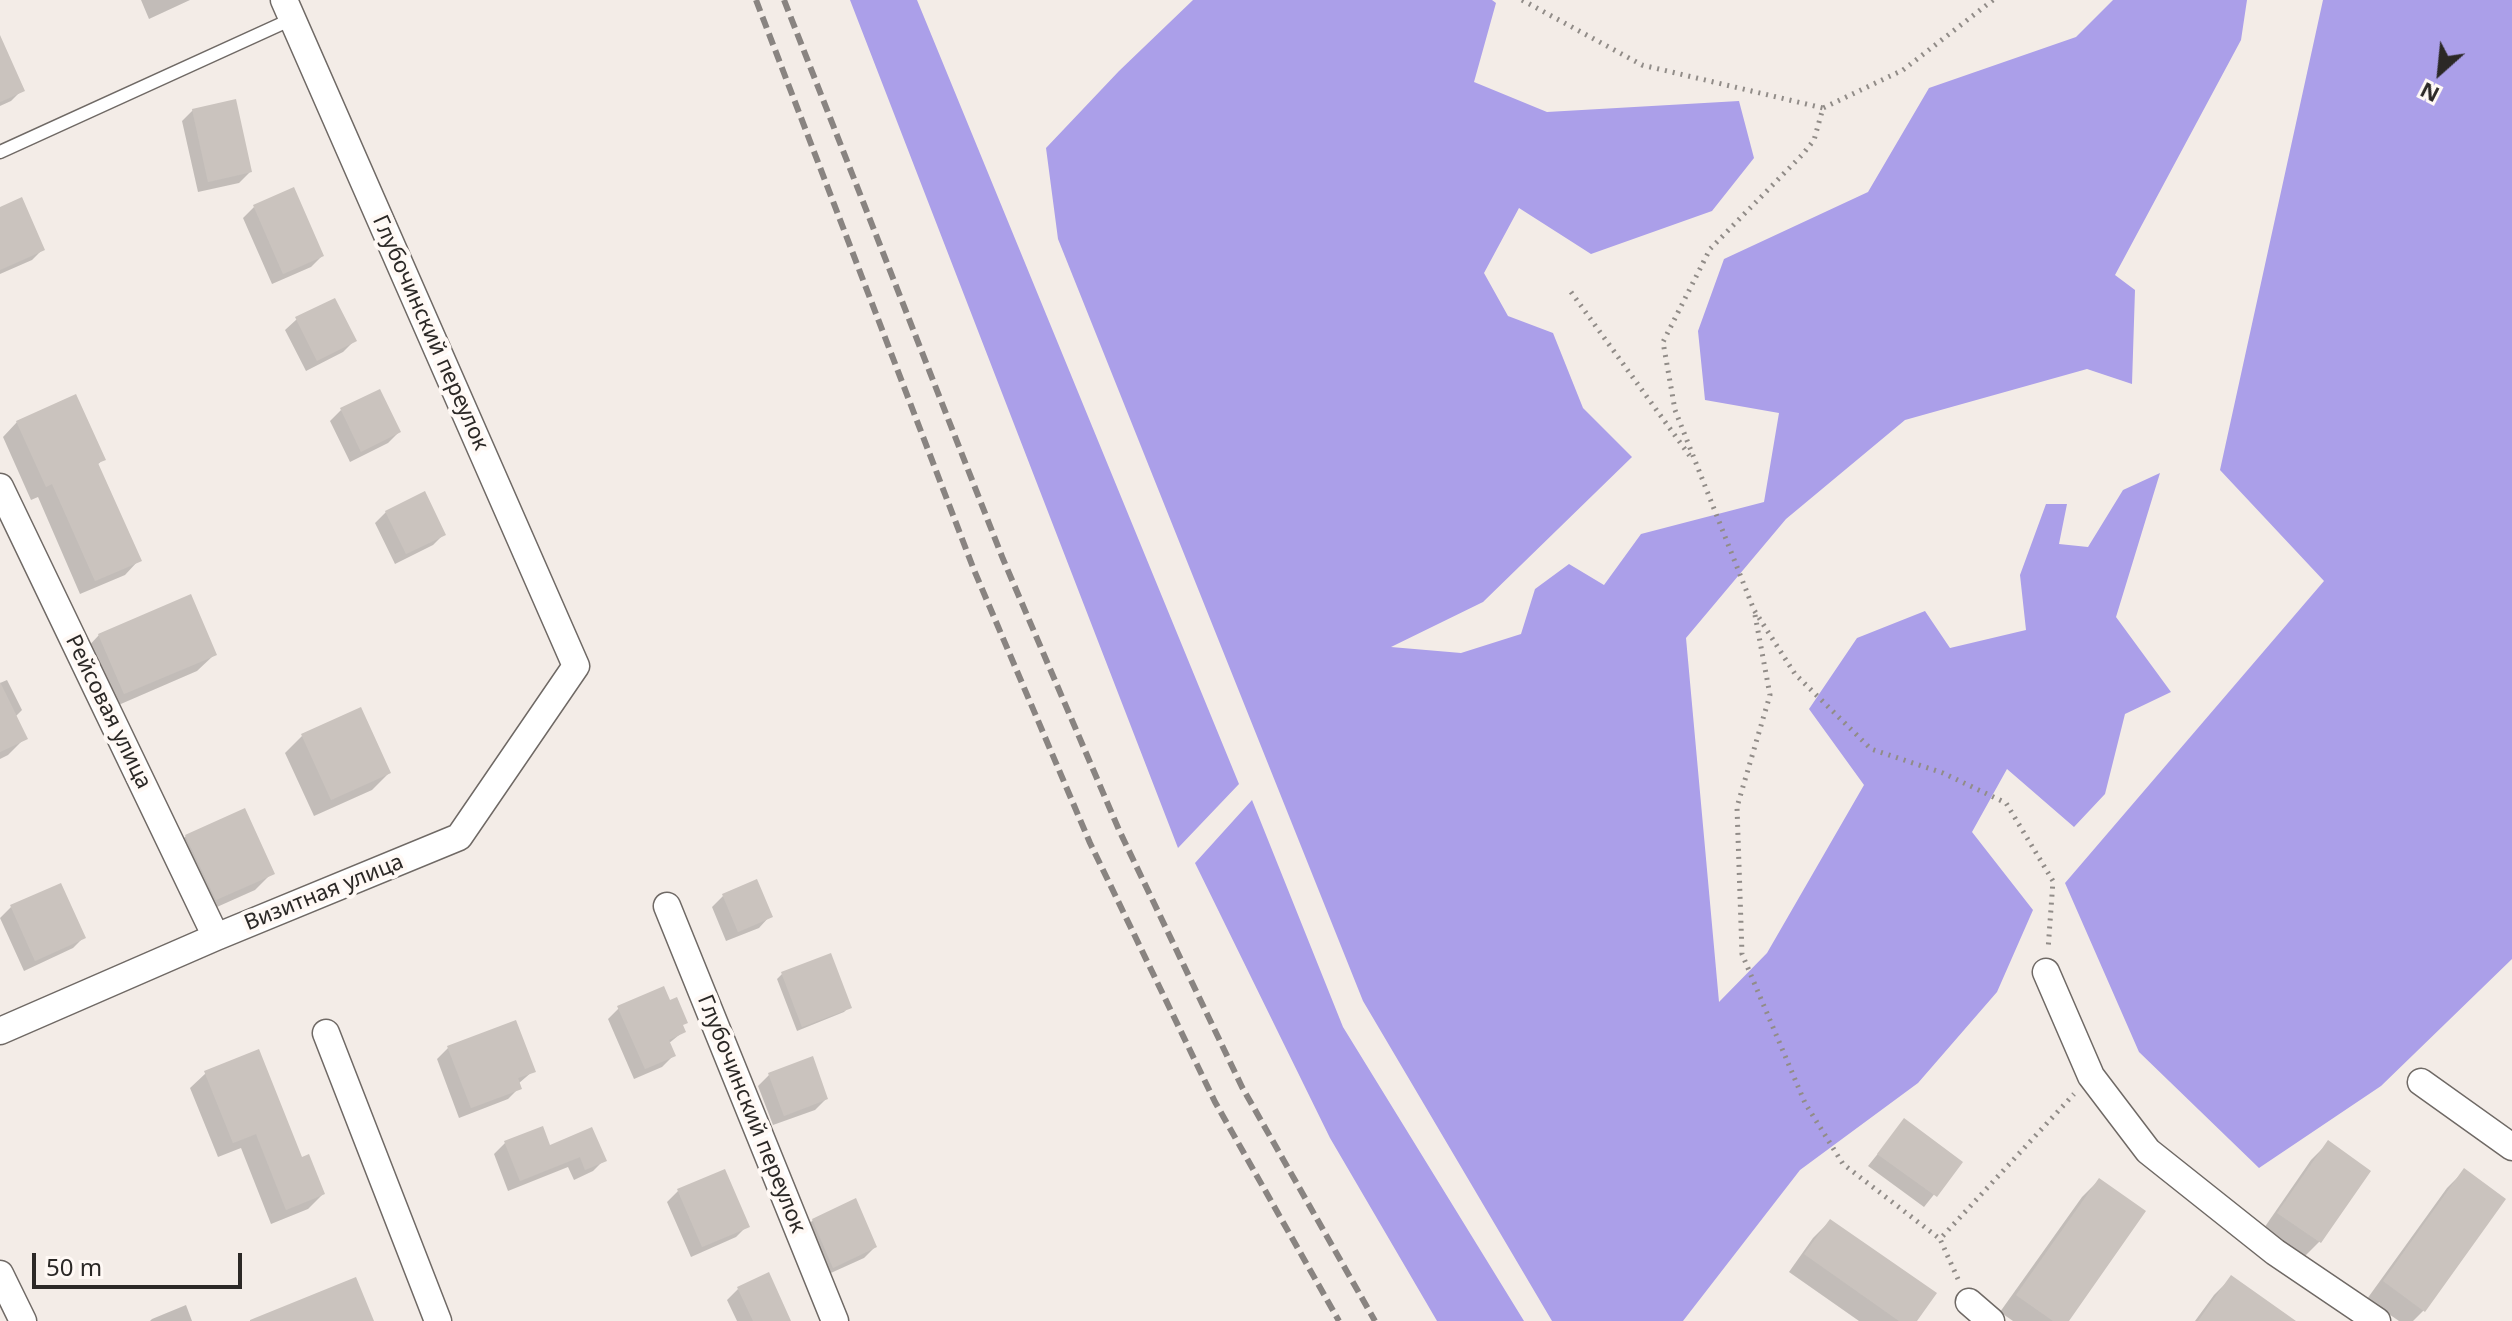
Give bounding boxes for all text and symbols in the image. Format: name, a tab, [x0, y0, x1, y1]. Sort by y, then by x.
north arrow	[2400, 32, 2480, 112]
text: N	[2414, 76, 2444, 111]
street label: Глубочинский переулок	[366, 211, 494, 455]
street label: Рейсовая улица	[59, 631, 157, 793]
street label: Визитная улица	[241, 849, 407, 937]
street label: Глубочинский переулок	[691, 991, 811, 1237]
scale bar	[36, 1237, 246, 1287]
text: 50 m	[46, 1250, 102, 1283]

